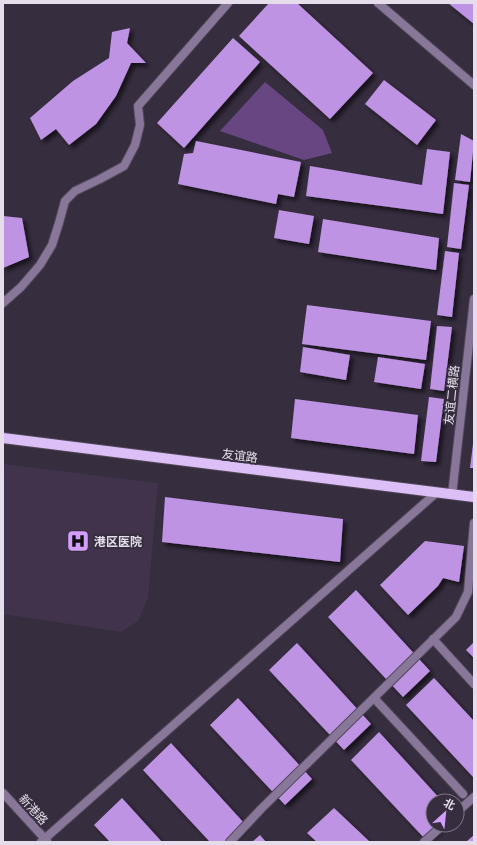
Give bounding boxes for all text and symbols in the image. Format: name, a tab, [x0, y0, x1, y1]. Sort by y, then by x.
street label: 友谊二横路	[441, 364, 461, 426]
street label: 友谊路	[221, 446, 259, 464]
hospital icon: 港区医院	[65, 528, 91, 554]
place label: 港区医院	[94, 534, 142, 548]
street label: 新港路	[17, 791, 51, 827]
north arrow	[425, 793, 465, 833]
text: 北	[442, 795, 458, 812]

